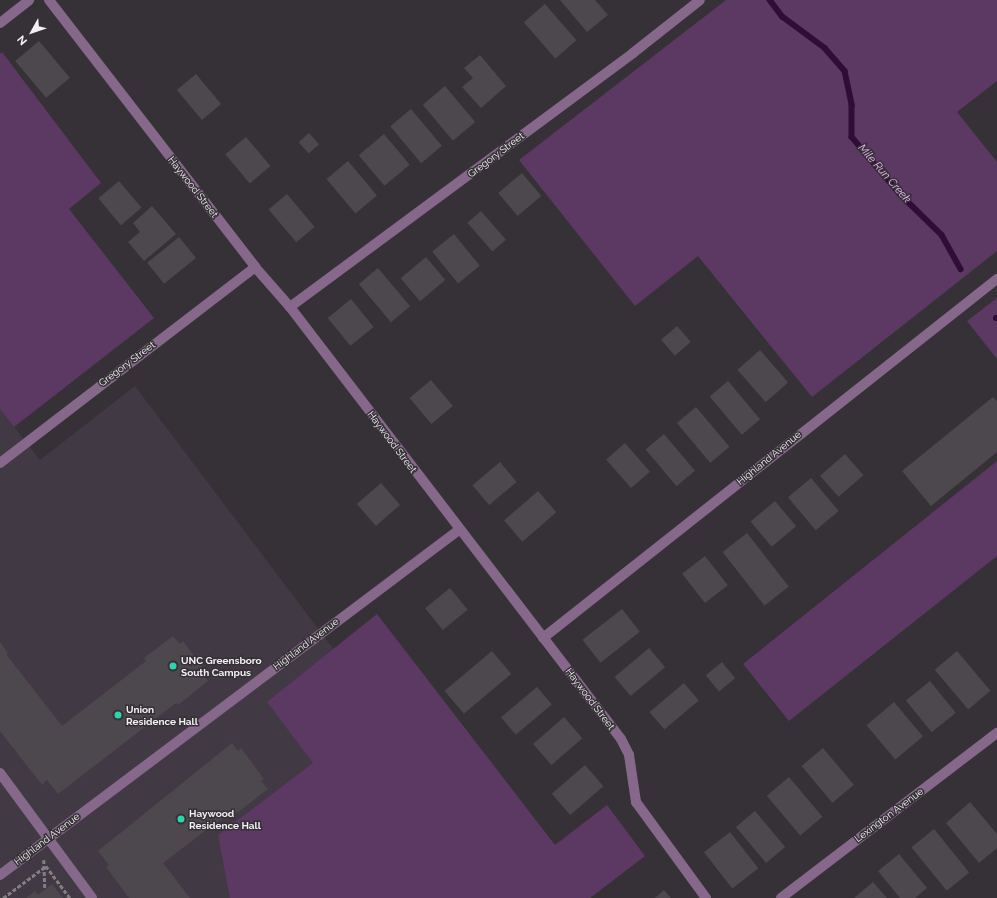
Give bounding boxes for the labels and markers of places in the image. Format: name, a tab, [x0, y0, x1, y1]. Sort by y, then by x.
place label: UNC Greensboro South Campus	[181, 654, 262, 678]
marker: UNC Greensboro South Campus	[168, 661, 178, 671]
place label: Union Residence Hall	[126, 703, 198, 726]
marker: Union Residence Hall	[113, 710, 123, 720]
place label: Haywood Residence Hall	[189, 807, 261, 830]
marker: Haywood Residence Hall	[176, 814, 186, 824]

